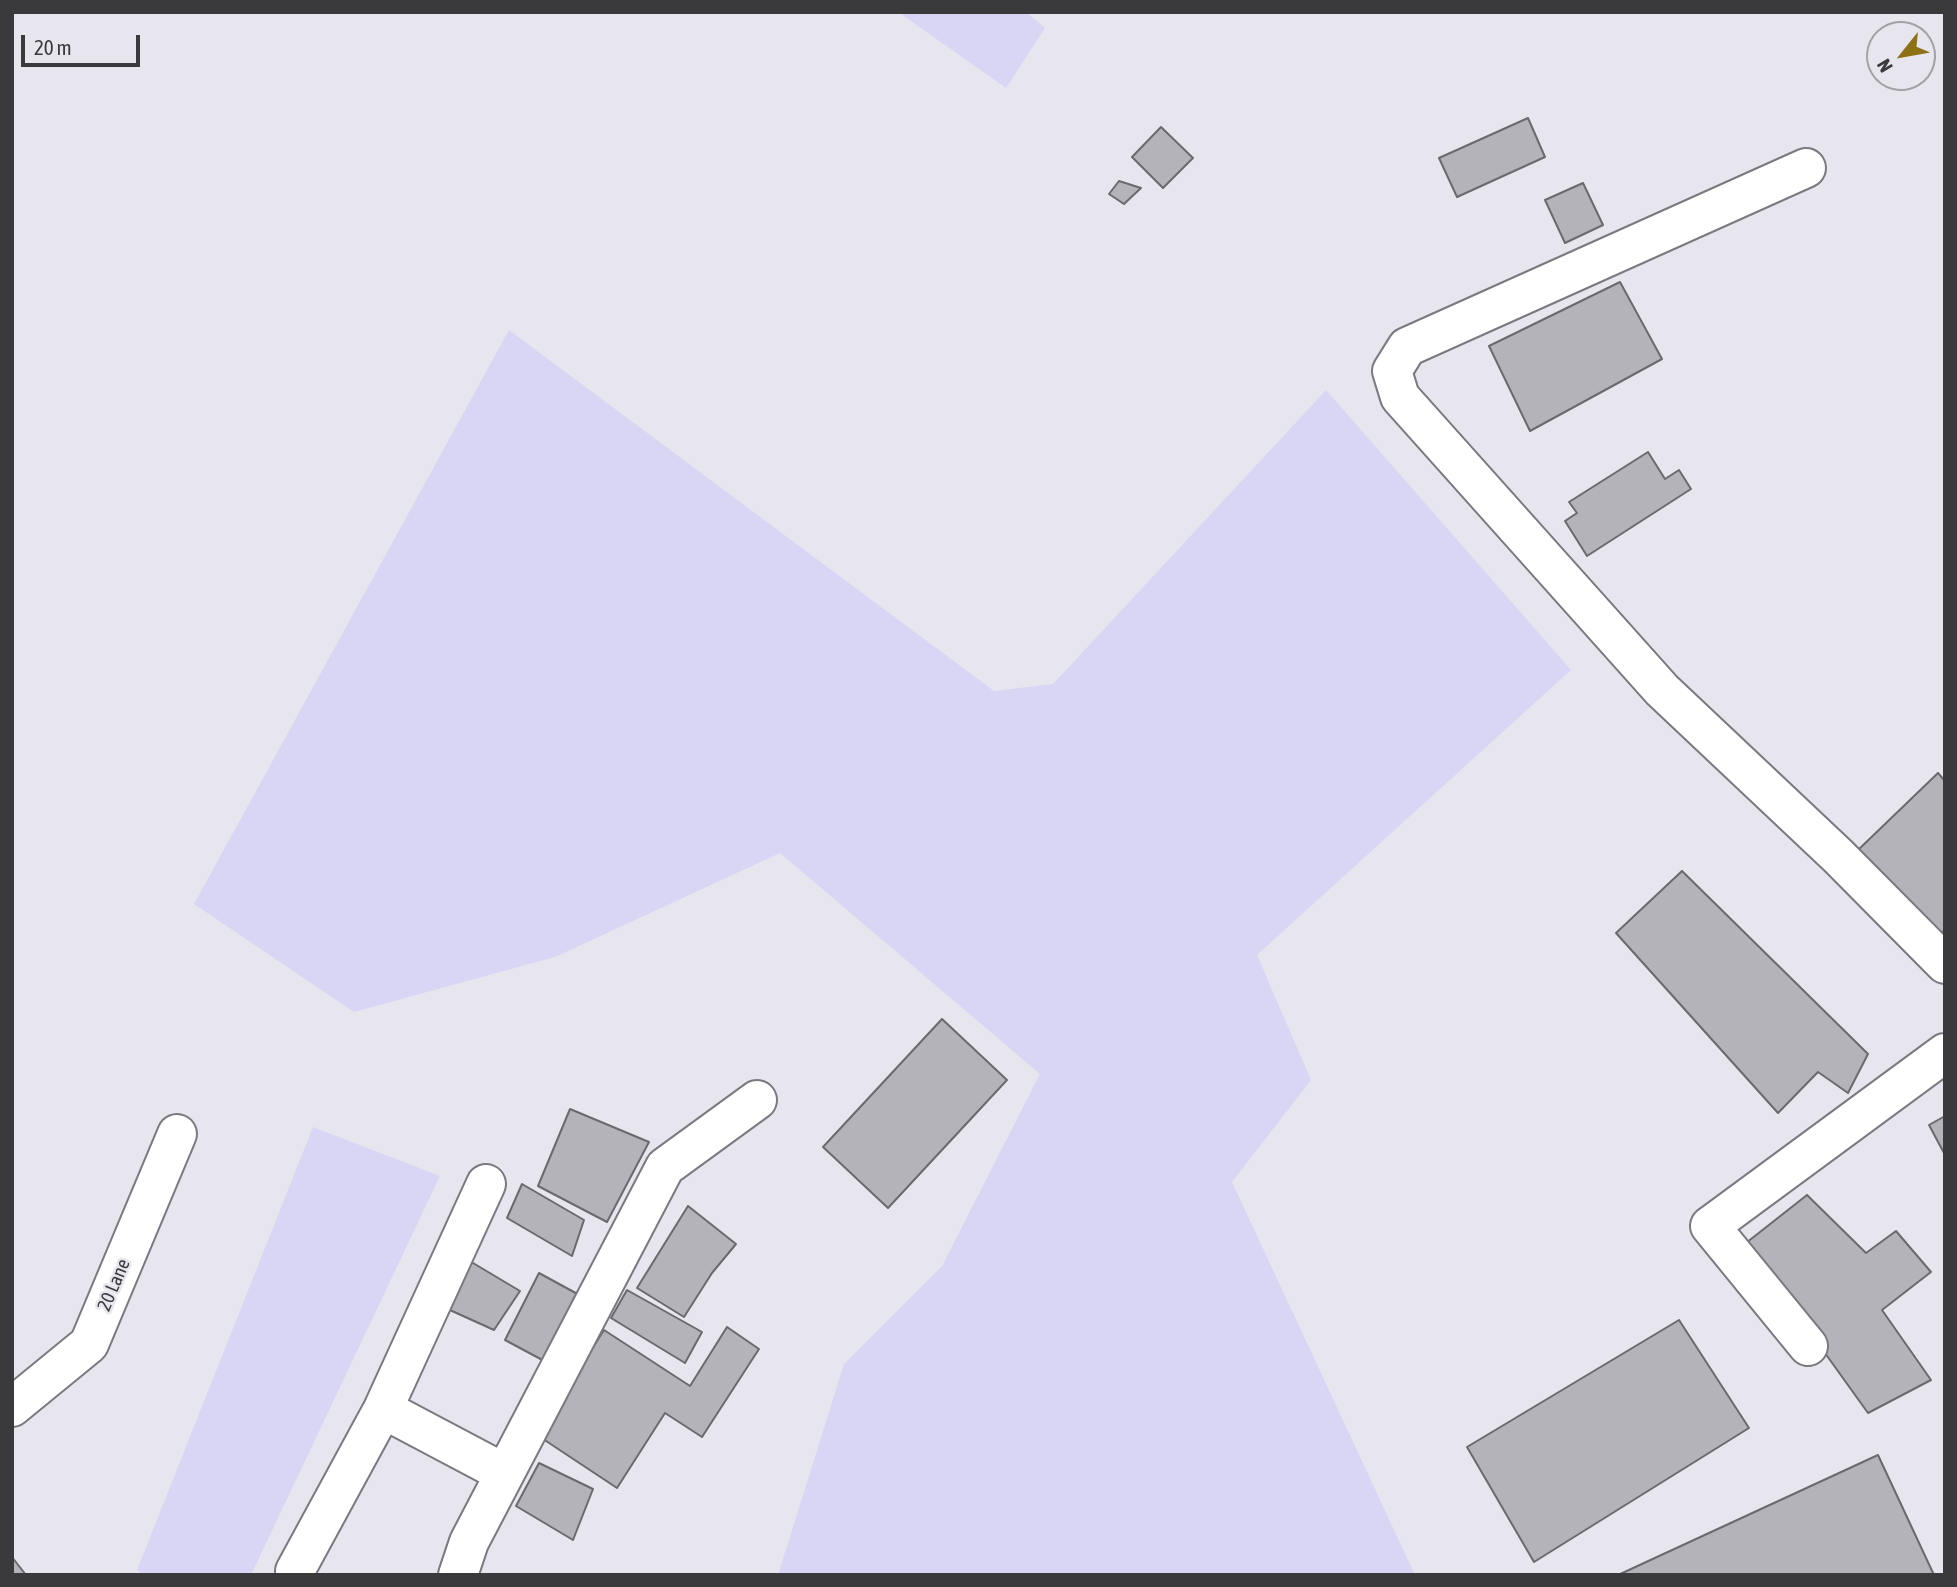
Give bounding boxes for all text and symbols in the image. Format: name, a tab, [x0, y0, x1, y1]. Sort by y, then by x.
scale bar	[24, 21, 144, 65]
north arrow	[1866, 21, 1936, 91]
text: 20 m	[34, 35, 72, 59]
text: N	[1872, 55, 1897, 76]
street label: 20 Lane	[93, 1255, 135, 1315]

